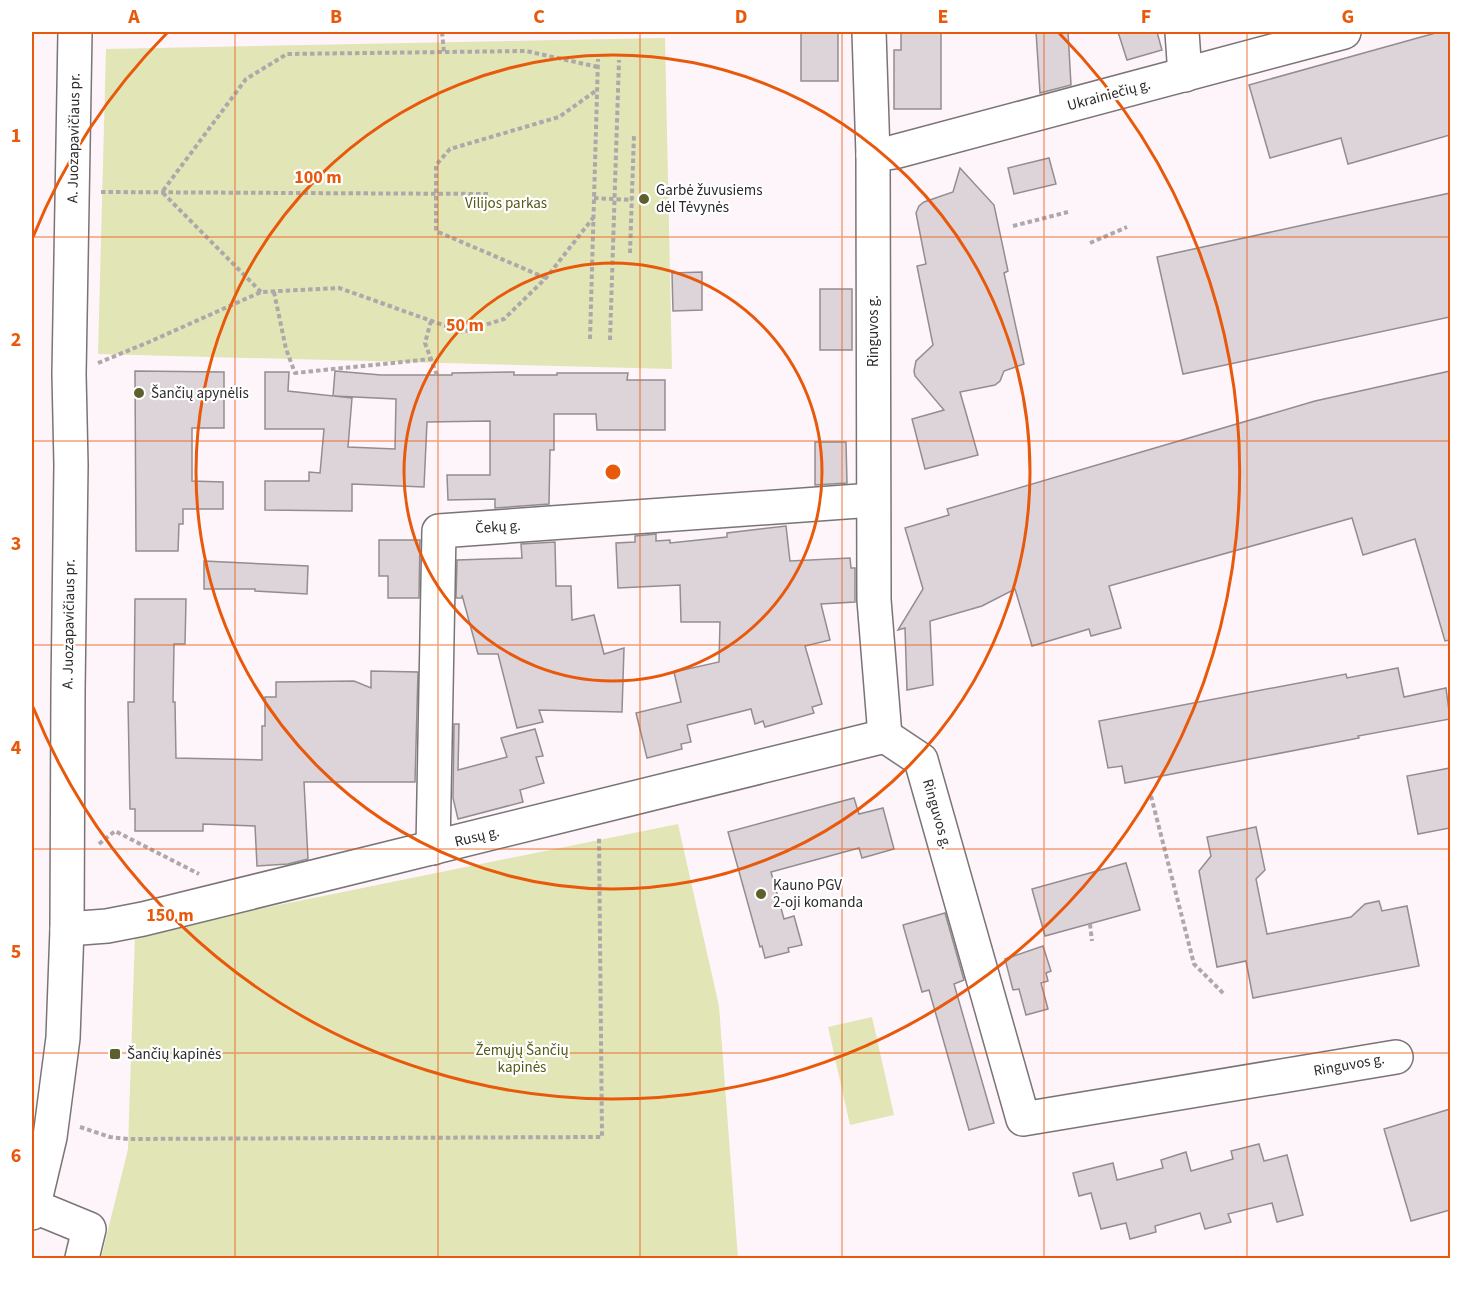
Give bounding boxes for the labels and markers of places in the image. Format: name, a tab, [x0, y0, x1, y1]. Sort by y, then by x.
place label: Garbė žuvusiems dėl Tėvynės	[656, 180, 762, 218]
marker: Garbė žuvusiems dėl Tėvynės	[637, 192, 651, 206]
place label: Šančių apynėlis	[151, 383, 249, 404]
marker: Šančių apynėlis	[132, 386, 146, 400]
centre of rings	[603, 462, 623, 482]
place label: Kauno PGV 2-oji komanda	[773, 875, 863, 913]
marker: Kauno PGV 2-oji komanda	[754, 887, 768, 901]
place label: Šančių kapinės	[127, 1044, 221, 1065]
marker: Šančių kapinės	[108, 1047, 122, 1061]

